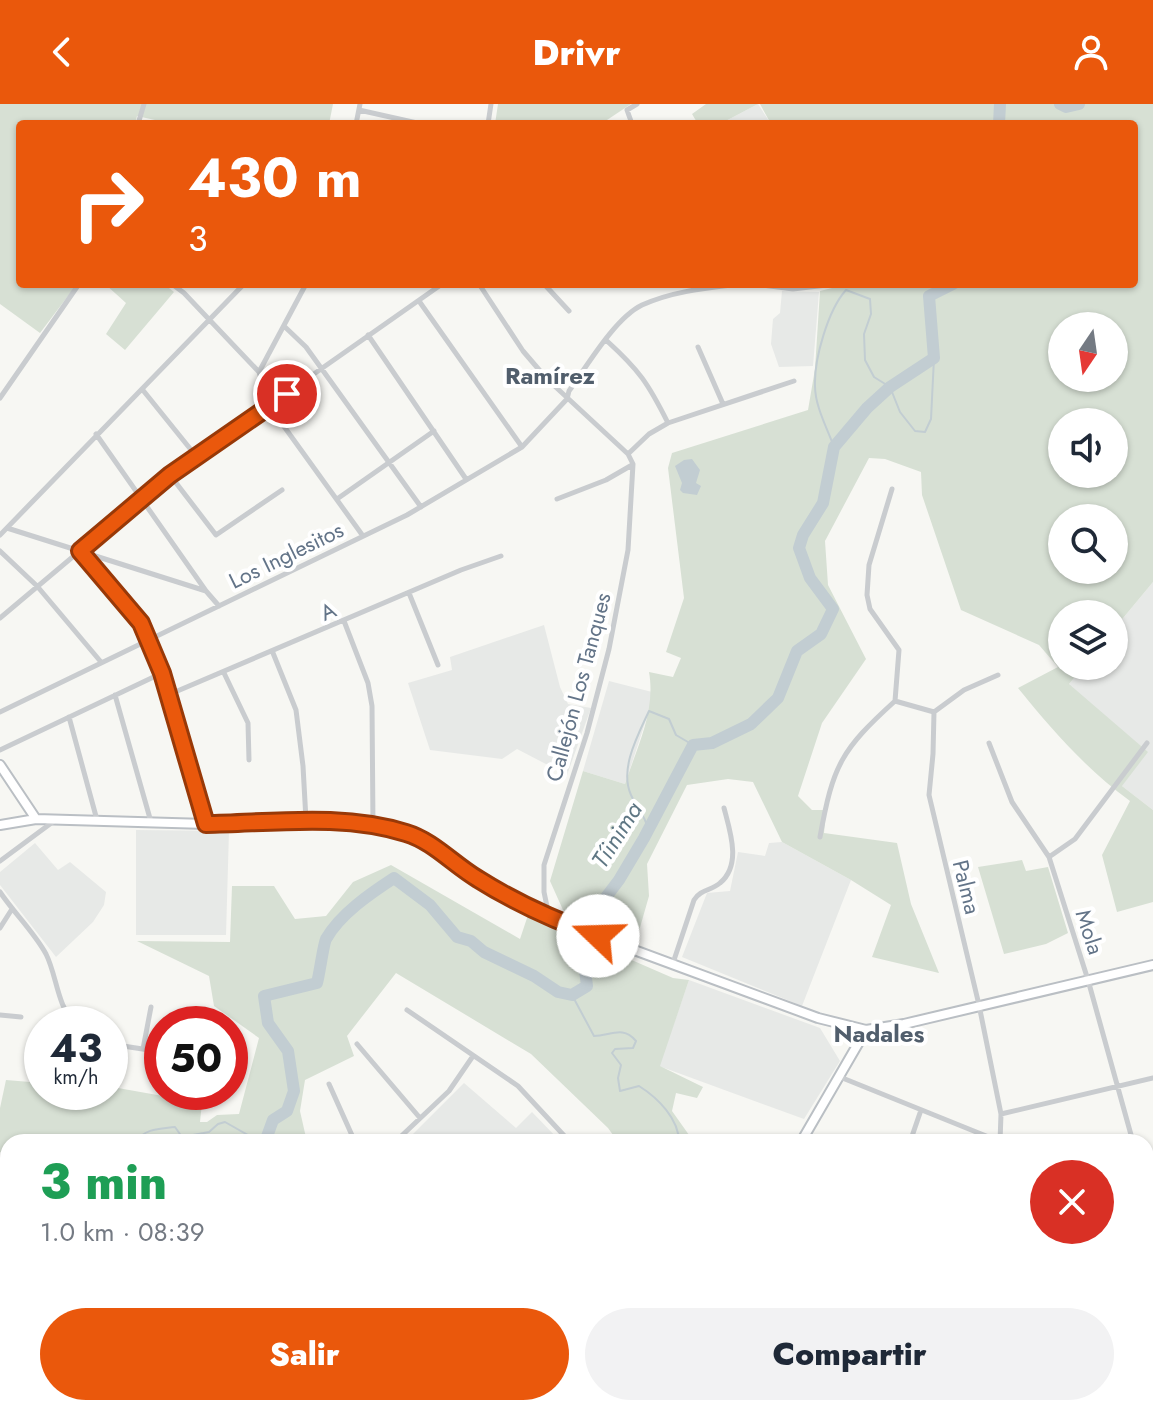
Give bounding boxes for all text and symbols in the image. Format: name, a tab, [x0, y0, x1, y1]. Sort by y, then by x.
text: Drivr	[532, 26, 621, 78]
icon: back	[40, 30, 84, 74]
icon: person	[1069, 30, 1113, 74]
text: 430 m	[188, 137, 362, 218]
icon: right	[56, 152, 160, 256]
text: 3	[188, 212, 208, 264]
north arrow	[1048, 312, 1128, 392]
map controls	[1048, 312, 1128, 680]
district label: Ramírez	[505, 358, 596, 393]
pin	[253, 360, 321, 428]
icon: arrive	[265, 372, 309, 416]
button: sound	[1048, 408, 1128, 488]
button: search	[1048, 504, 1128, 584]
street label: Los Inglesitos	[223, 513, 349, 597]
street label: Callejón Los Tanques	[537, 589, 619, 785]
street label: A	[315, 593, 342, 629]
button: layers	[1048, 600, 1128, 680]
water label: Tíinima	[582, 795, 651, 875]
street label: Palma	[945, 857, 989, 917]
position arrow	[556, 894, 640, 978]
street label: Mola	[1068, 905, 1112, 959]
speed limit sign: 50	[144, 1006, 248, 1110]
district label: Nadales	[834, 1016, 925, 1051]
text: 43	[50, 1019, 102, 1077]
text: km/h	[53, 1063, 99, 1092]
text: 3 min	[40, 1148, 167, 1217]
button: close	[1030, 1160, 1114, 1244]
text: 1.0 km · 08:39	[40, 1213, 205, 1251]
button: Salir	[40, 1308, 569, 1400]
button: Compartir	[585, 1308, 1114, 1400]

